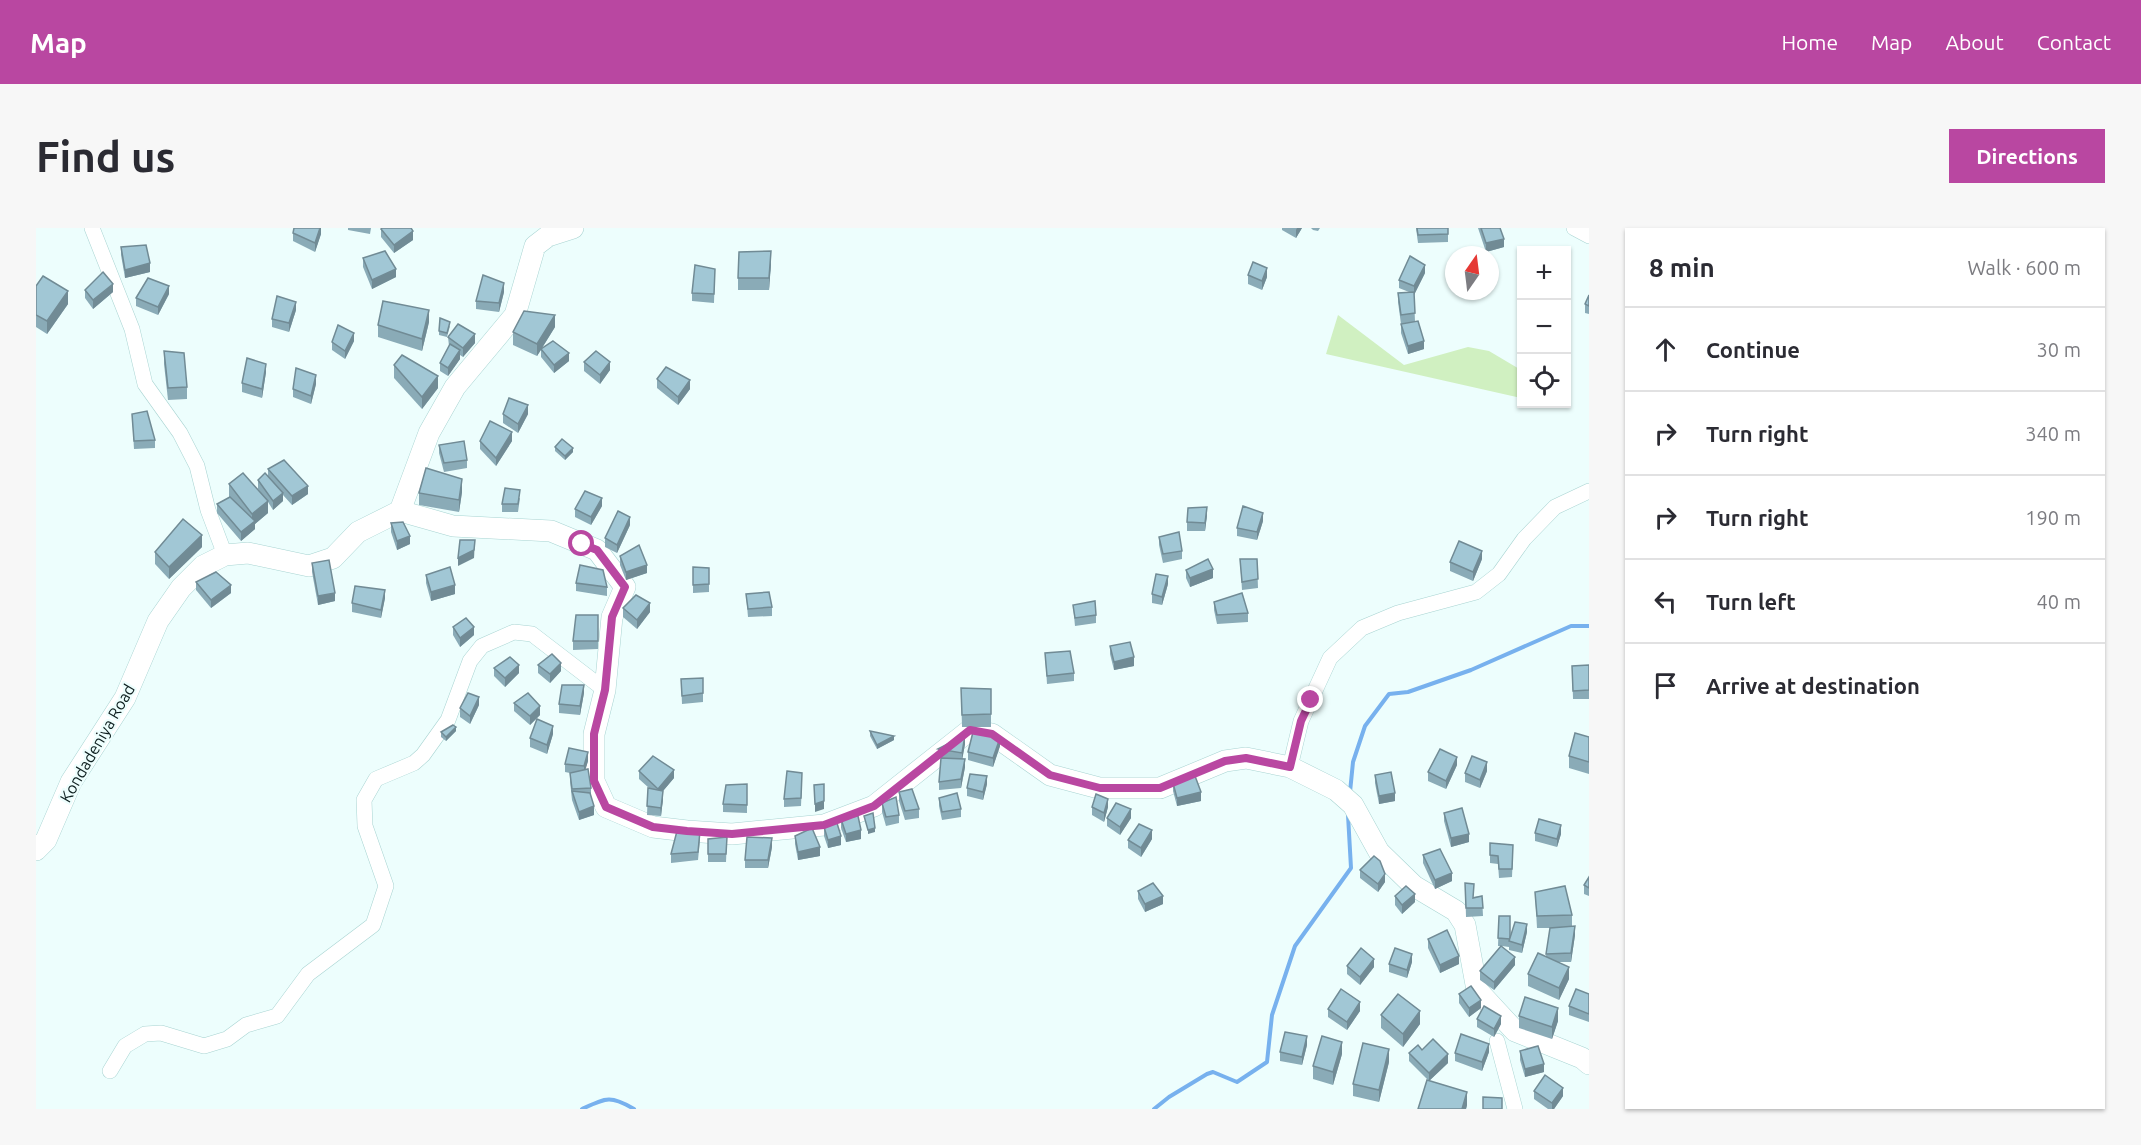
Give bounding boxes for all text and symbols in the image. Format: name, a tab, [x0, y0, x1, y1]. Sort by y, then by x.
text: Map	[30, 27, 87, 58]
text: Home	[1781, 30, 1838, 54]
text: Map	[1871, 30, 1912, 54]
text: About	[1945, 30, 2004, 54]
text: Contact	[2037, 30, 2111, 54]
button: Directions	[1949, 129, 2105, 183]
text: Find us	[36, 133, 175, 180]
north arrow	[1445, 246, 1499, 300]
map controls	[1517, 246, 1571, 408]
button: +	[1517, 246, 1571, 300]
text: 8 min	[1649, 253, 1715, 282]
text: Walk · 600 m	[1968, 256, 2081, 279]
button: −	[1517, 300, 1571, 354]
icon: ahead	[1649, 333, 1682, 366]
text: Continue	[1706, 337, 1800, 362]
text: 30 m	[2037, 338, 2081, 361]
button: locate	[1517, 354, 1571, 408]
icon: right	[1649, 417, 1682, 450]
text: Turn right	[1706, 421, 1808, 446]
text: 340 m	[2025, 422, 2081, 445]
icon: right	[1649, 501, 1682, 534]
text: Turn right	[1706, 505, 1808, 530]
text: 190 m	[2025, 506, 2081, 529]
route start	[568, 530, 594, 556]
icon: left	[1649, 585, 1682, 618]
text: Turn left	[1706, 589, 1796, 614]
text: 40 m	[2037, 590, 2081, 613]
icon: arrive	[1649, 669, 1682, 702]
text: Arrive at destination	[1706, 673, 1920, 698]
street label: Kondadeniya Road	[56, 681, 138, 805]
route end	[1297, 686, 1323, 712]

